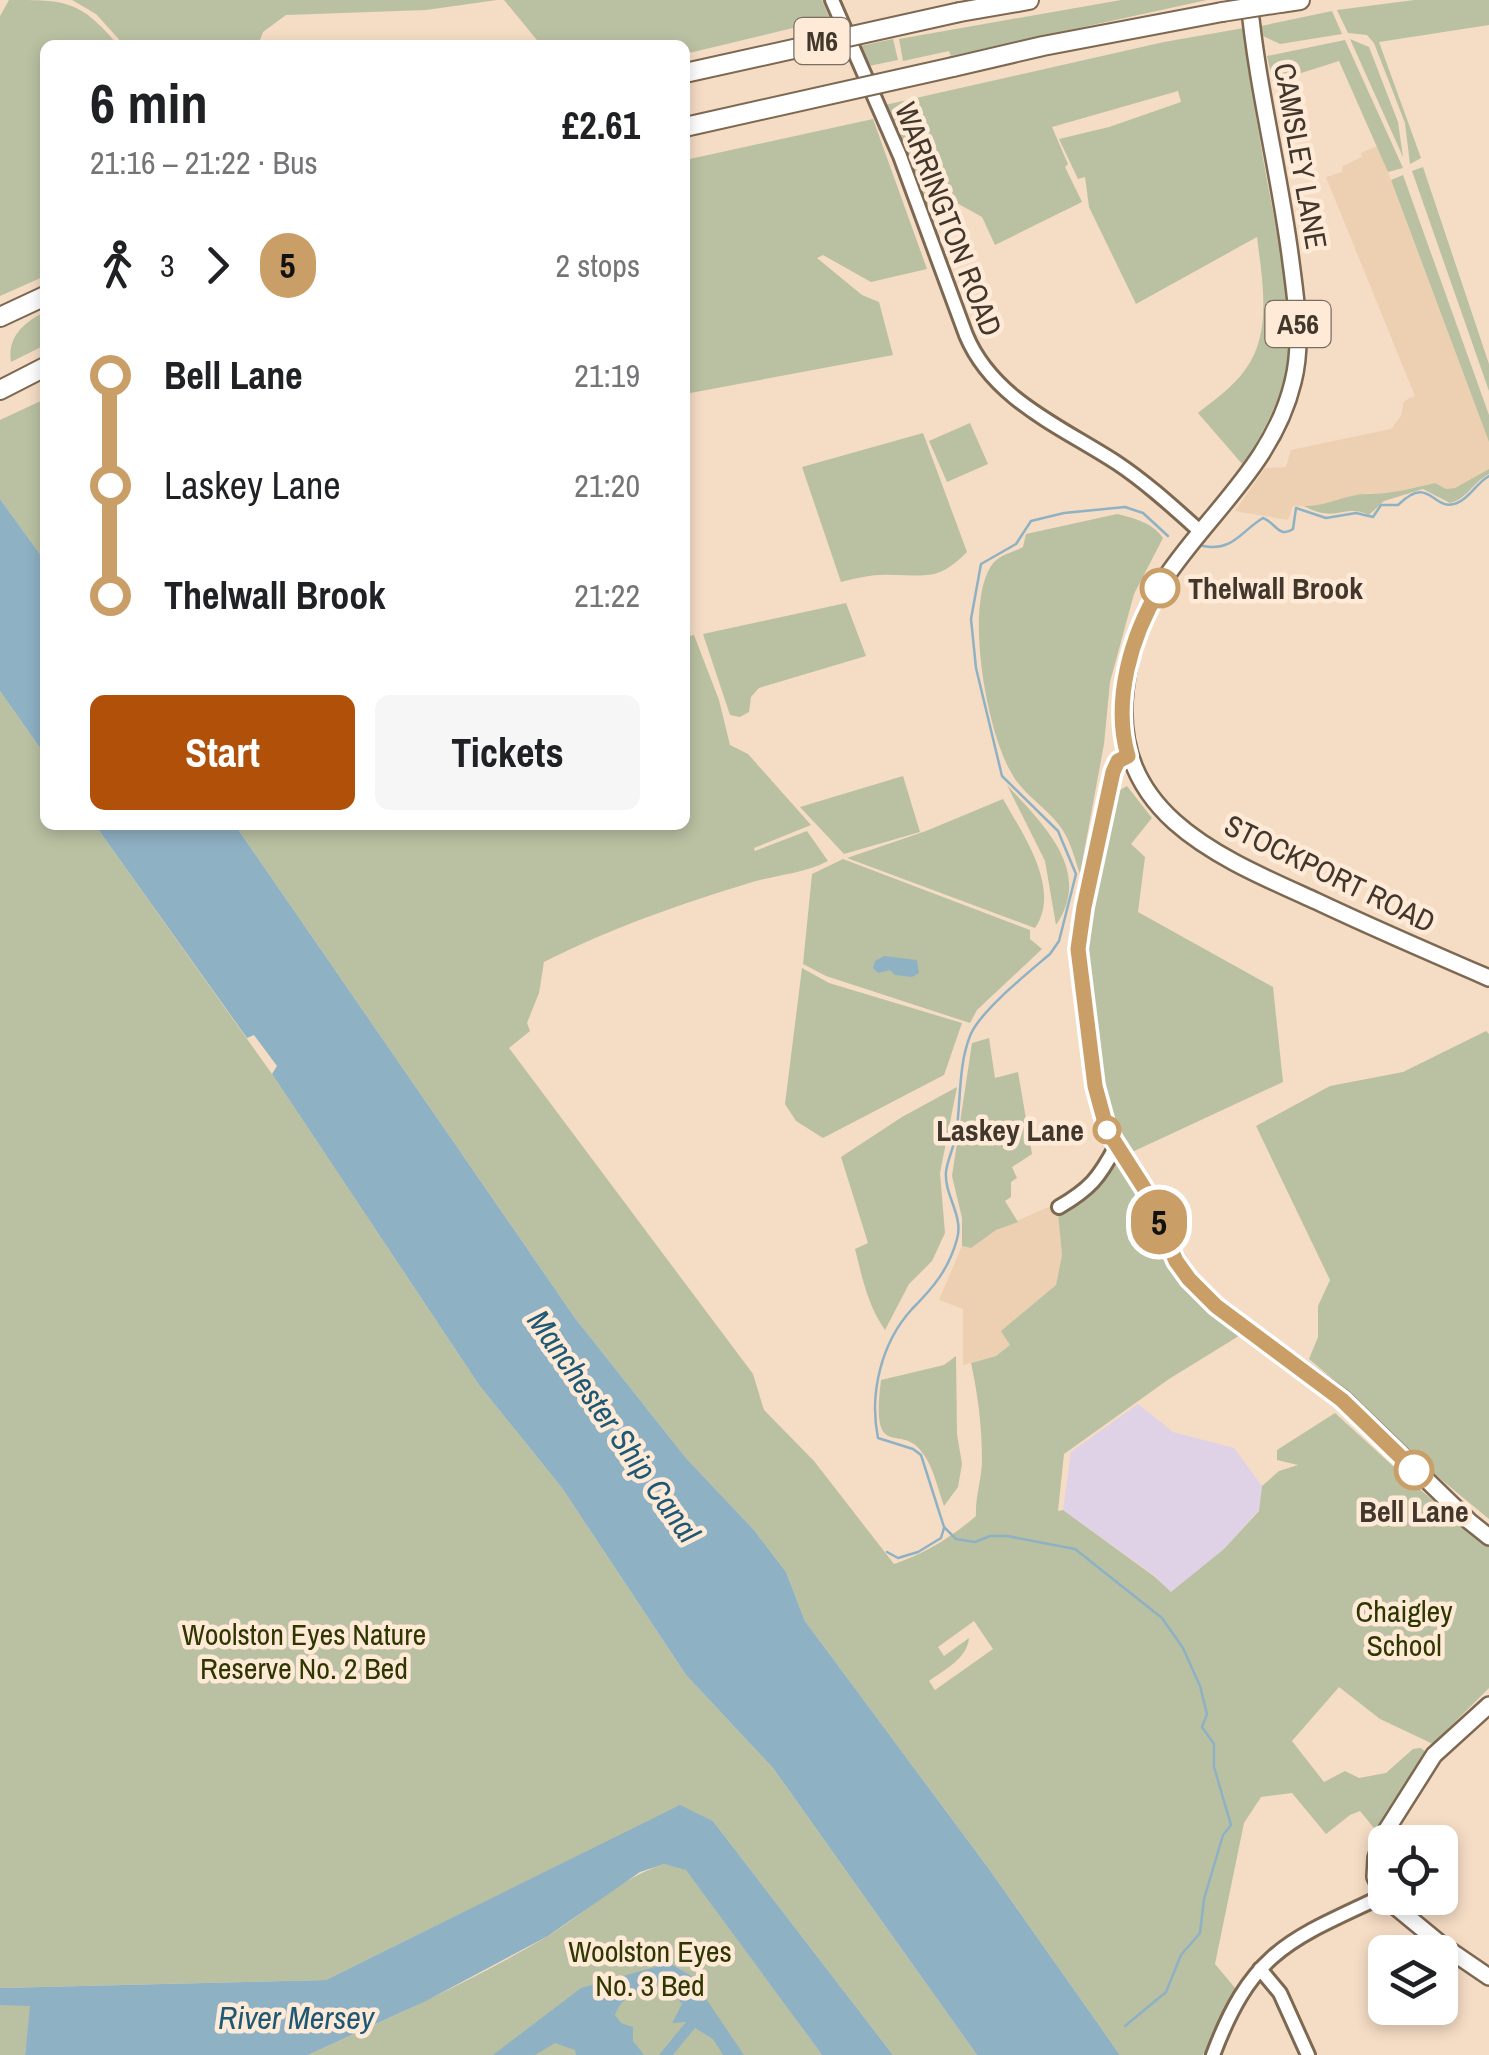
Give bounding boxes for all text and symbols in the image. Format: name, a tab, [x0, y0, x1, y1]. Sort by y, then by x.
road number: M6	[794, 18, 850, 64]
street label: CAMSLEY LANE	[1265, 60, 1337, 252]
text: 6 min	[90, 66, 208, 140]
street label: WARRINGTON ROAD	[886, 96, 1012, 342]
text: £2.61	[562, 100, 640, 151]
text: 21:16 – 21:22 · Bus	[90, 141, 318, 184]
icon: walk	[90, 238, 145, 293]
icon: forward	[190, 238, 245, 293]
text: 5	[280, 242, 296, 289]
text: 3	[160, 244, 175, 287]
text: 2 stops	[555, 244, 640, 287]
road number: A56	[1266, 301, 1330, 347]
text: Bell Lane	[164, 350, 303, 401]
text: 21:19	[574, 354, 640, 397]
text: Laskey Lane	[164, 460, 341, 511]
text: 21:20	[574, 464, 640, 507]
place label: Thelwall Brook	[1188, 568, 1363, 608]
marker: Thelwall Brook	[1141, 569, 1179, 607]
text: Thelwall Brook	[164, 570, 386, 621]
text: 21:22	[574, 574, 640, 617]
button: Start	[90, 695, 355, 810]
button: Tickets	[375, 695, 640, 810]
street label: STOCKPORT ROAD	[1218, 805, 1442, 941]
place label: Laskey Lane	[936, 1110, 1084, 1150]
marker: Laskey Lane	[1094, 1117, 1120, 1143]
line badge: 5	[1126, 1190, 1192, 1254]
text: 5	[1151, 1199, 1167, 1246]
water label: Manchester Ship Canal	[518, 1301, 711, 1552]
marker: Bell Lane	[1395, 1451, 1433, 1489]
place label: Bell Lane	[1359, 1491, 1469, 1531]
park label: Chaigley School	[1355, 1591, 1453, 1665]
park label: Woolston Eyes Nature Reserve No. 2 Bed	[182, 1614, 426, 1688]
map controls	[1368, 1825, 1458, 2025]
button: locate	[1368, 1825, 1458, 1915]
park label: Woolston Eyes No. 3 Bed	[568, 1931, 732, 2005]
button: layers	[1368, 1935, 1458, 2025]
water label: River Mersey	[218, 1996, 376, 2039]

